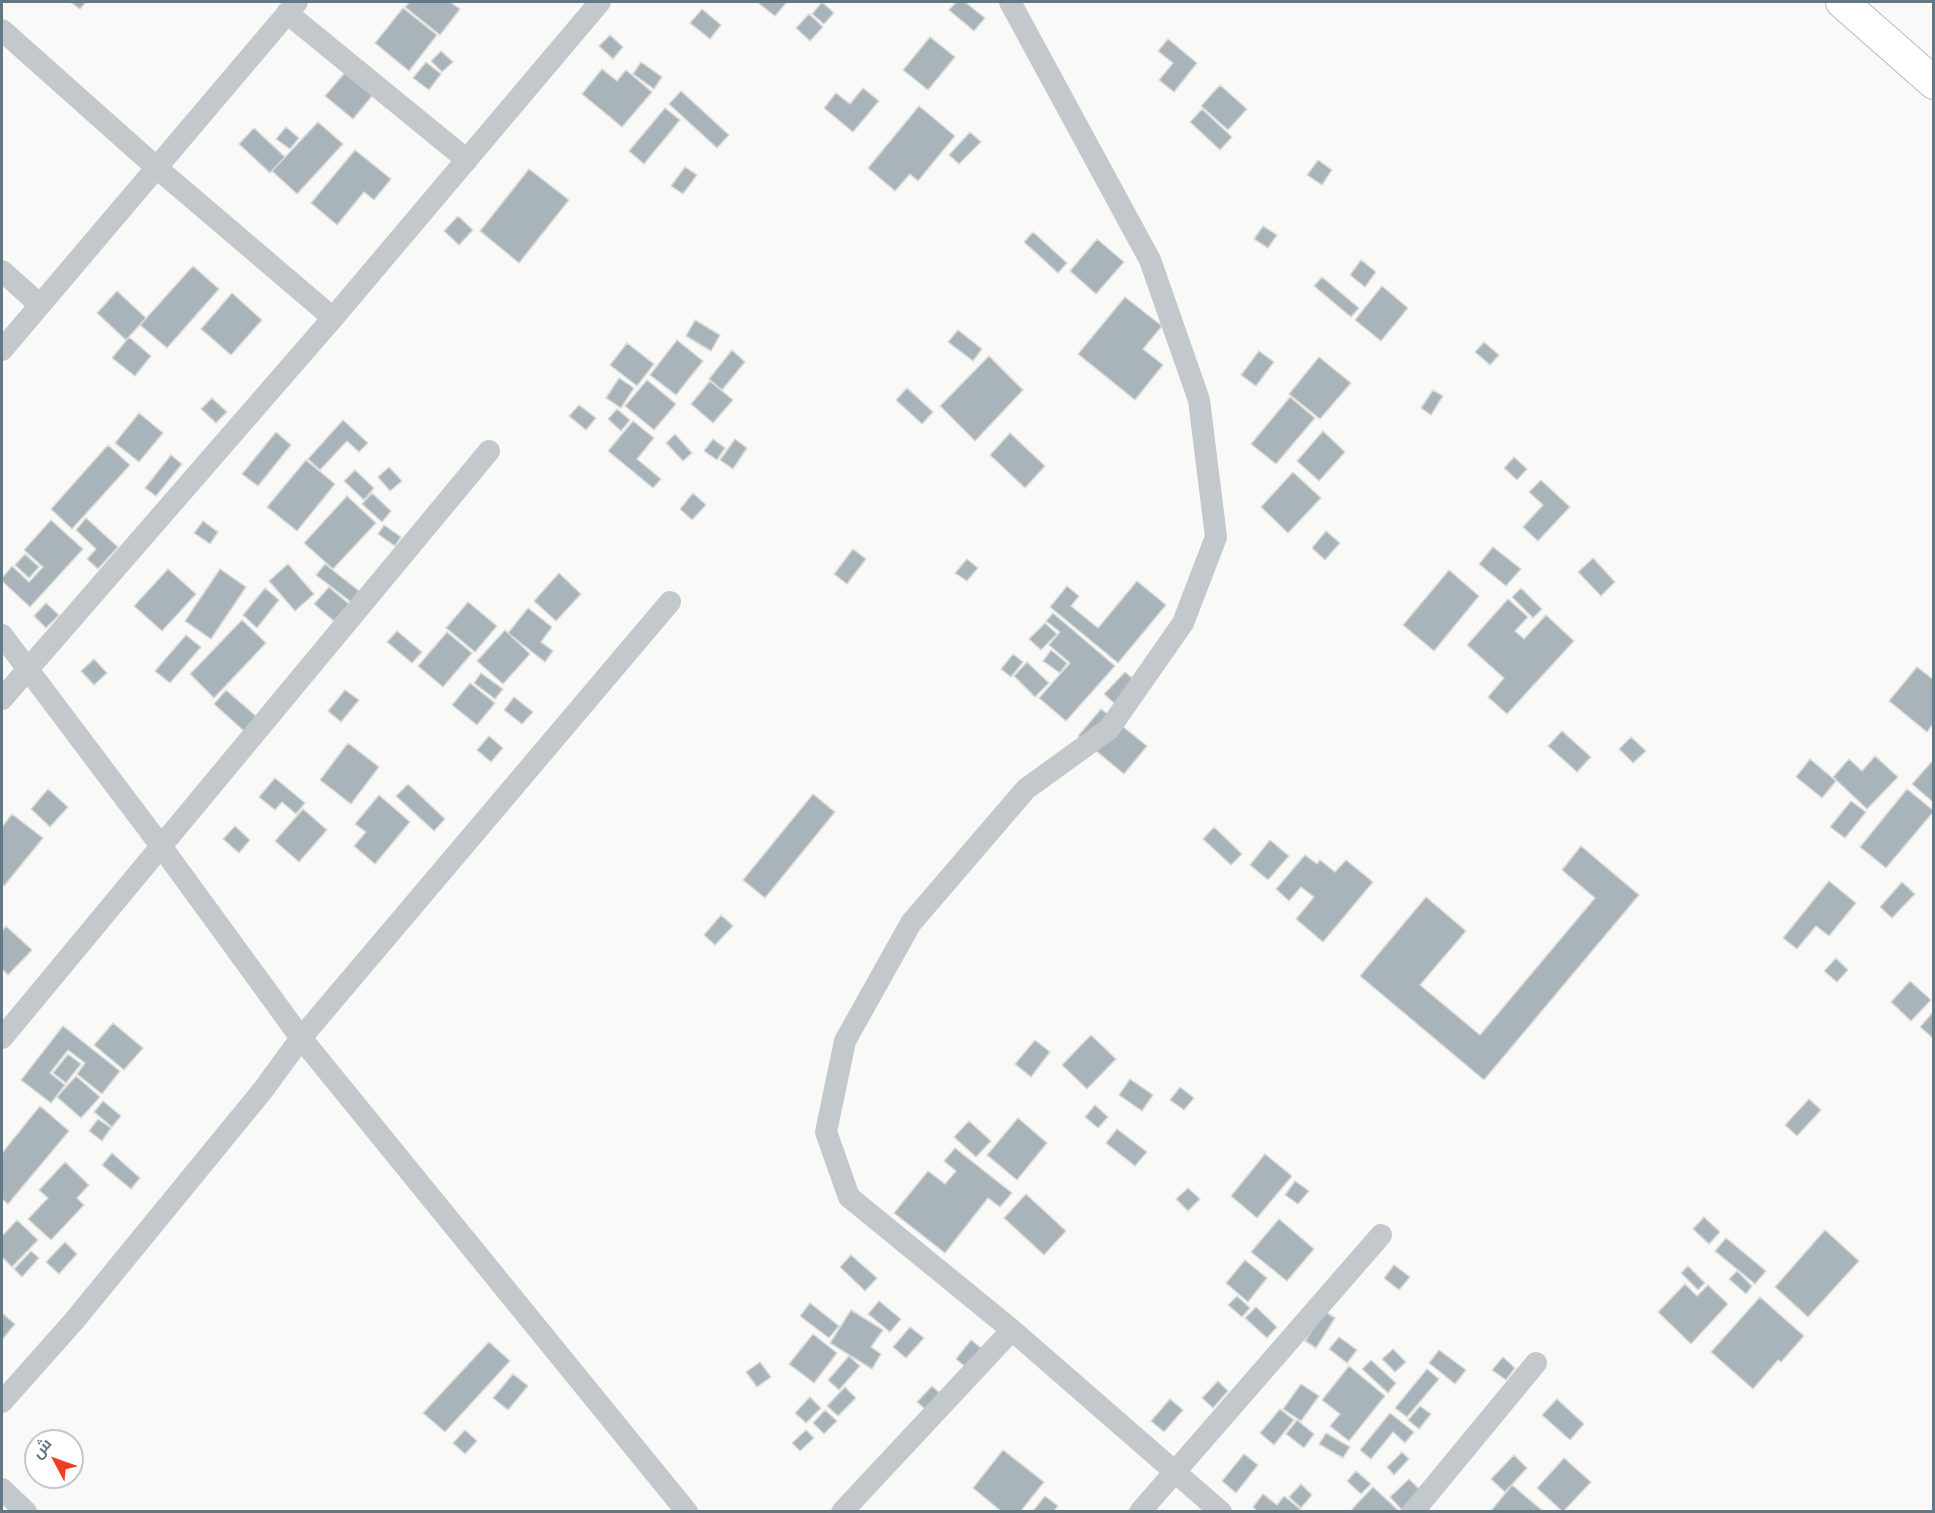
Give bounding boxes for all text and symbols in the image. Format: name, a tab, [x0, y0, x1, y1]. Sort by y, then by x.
north arrow	[24, 1429, 84, 1489]
text: ش	[29, 1436, 55, 1461]

